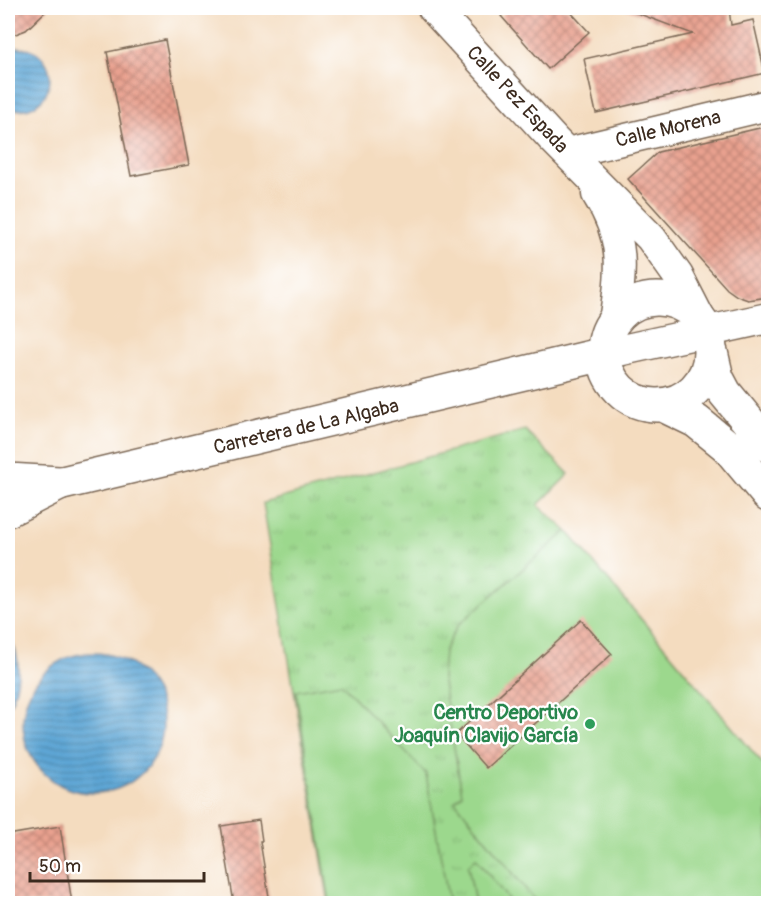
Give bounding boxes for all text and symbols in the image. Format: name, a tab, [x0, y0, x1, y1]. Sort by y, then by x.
street label: Calle Pez Espada	[461, 40, 574, 158]
street label: Calle Morena	[613, 104, 723, 153]
street label: Carretera de La Algaba	[211, 393, 401, 460]
place label: Centro Deportivo Joaquín Clavijo García	[394, 700, 578, 748]
marker: Centro Deportivo Joaquín Clavijo García	[583, 717, 597, 731]
scale bar	[30, 845, 204, 883]
text: 50 m	[39, 855, 81, 878]

